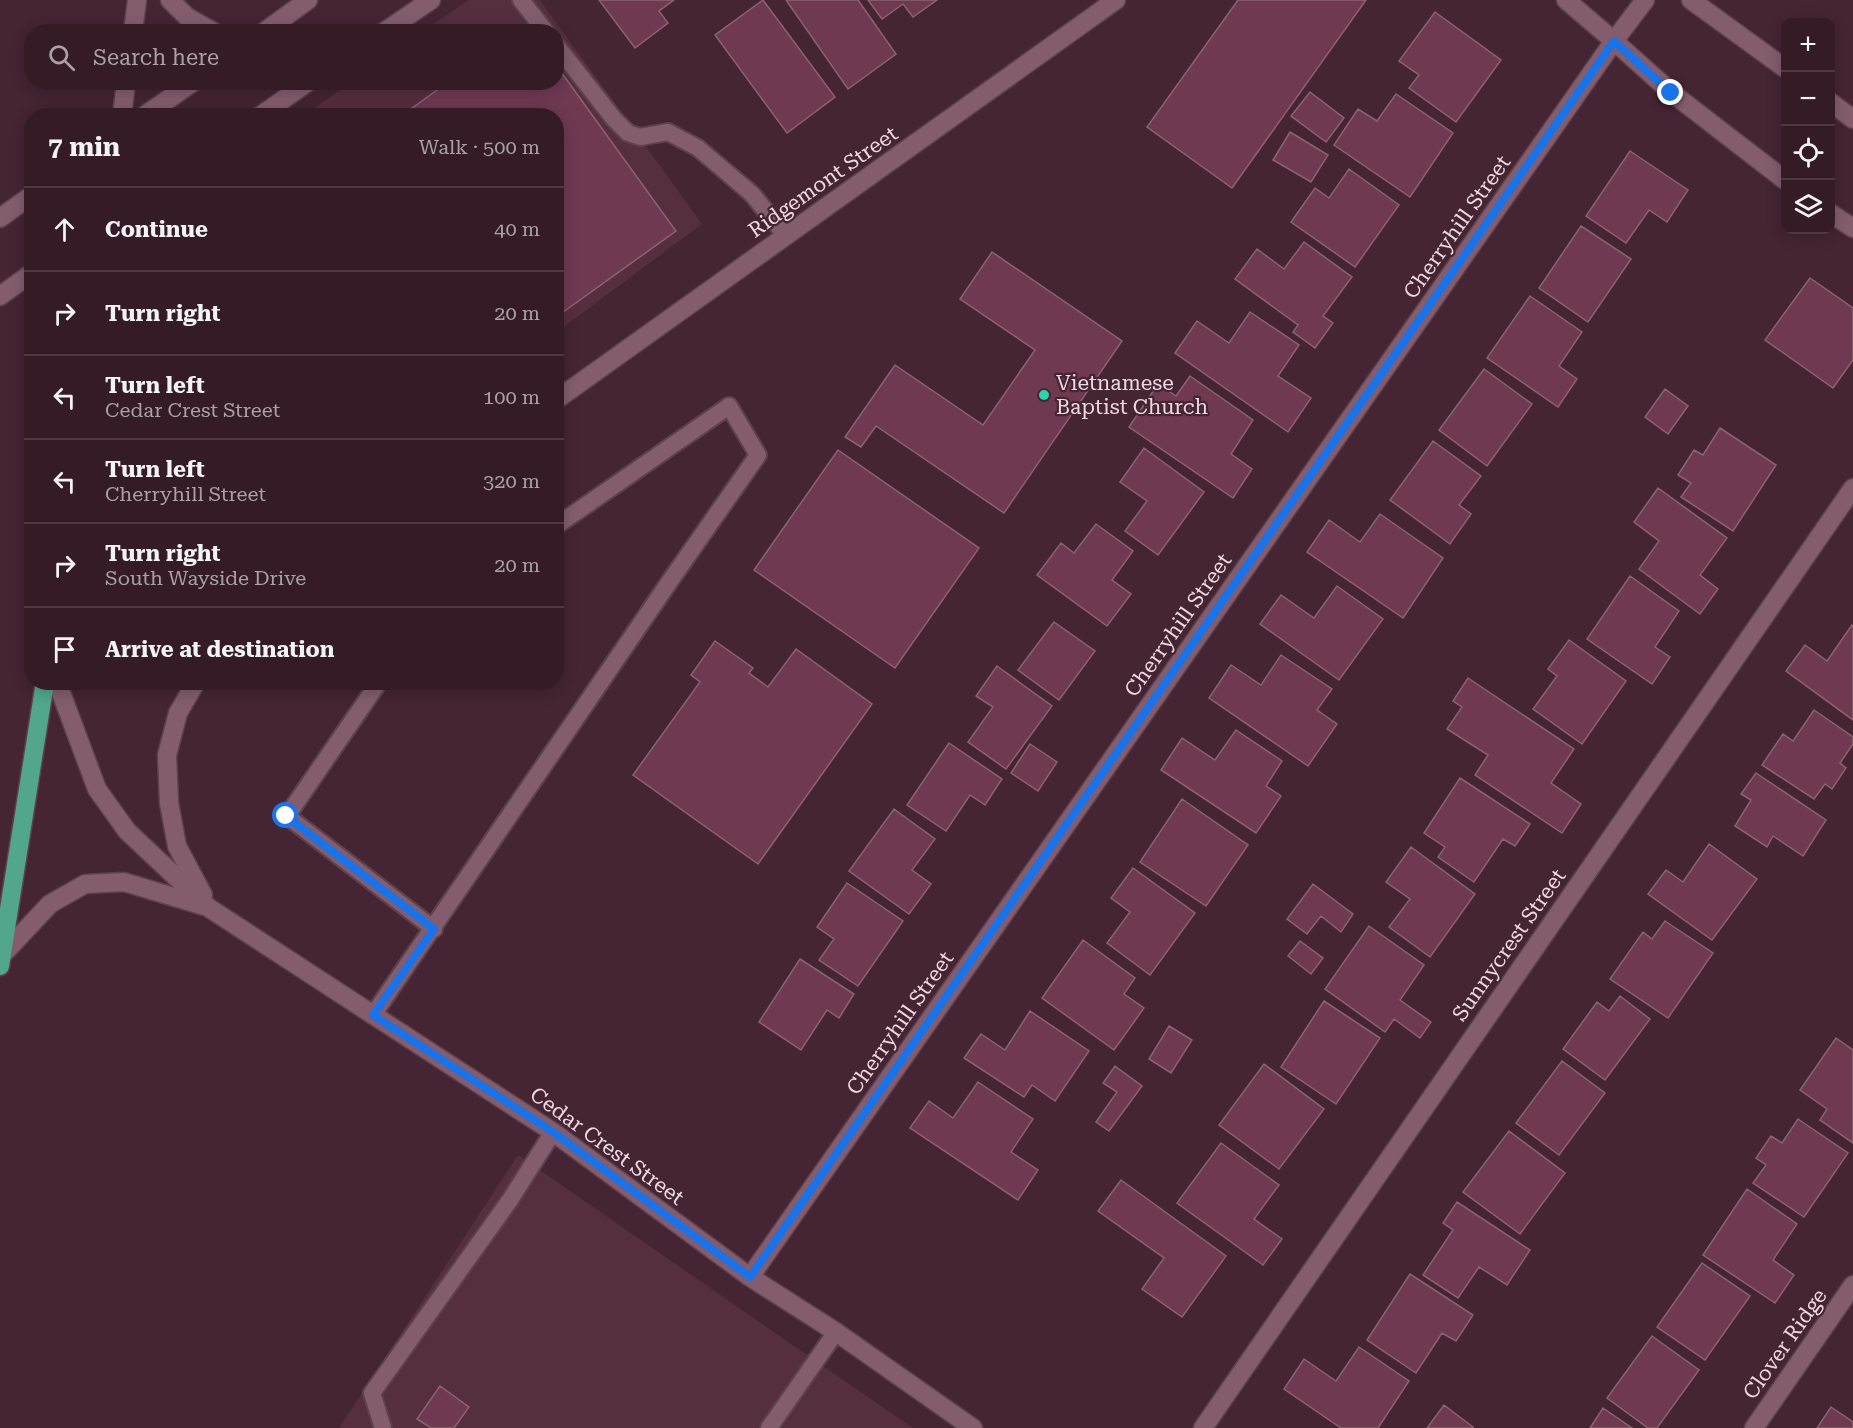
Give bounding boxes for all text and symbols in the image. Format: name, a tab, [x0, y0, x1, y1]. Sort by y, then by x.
map controls	[1781, 18, 1835, 234]
button: +	[1781, 18, 1835, 72]
search box	[24, 24, 564, 90]
icon: search	[45, 41, 78, 74]
text: Search here	[93, 45, 219, 70]
button: −	[1781, 72, 1835, 126]
route end	[1657, 79, 1683, 105]
street label: Ridgemont Street	[744, 121, 902, 242]
button: locate	[1781, 126, 1835, 180]
text: 7 min	[48, 132, 120, 162]
text: Walk · 500 m	[419, 135, 540, 159]
street label: Cherryhill Street	[1399, 151, 1515, 303]
button: layers	[1781, 180, 1835, 234]
icon: ahead	[48, 213, 81, 246]
text: Continue	[105, 217, 208, 242]
text: 40 m	[494, 217, 540, 241]
icon: right	[48, 297, 81, 330]
text: Turn right	[105, 301, 220, 326]
text: 20 m	[494, 301, 540, 325]
place label: Vietnamese Baptist Church	[1056, 371, 1208, 419]
text: Turn left	[105, 373, 205, 398]
icon: left	[48, 381, 81, 414]
text: 100 m	[483, 385, 540, 409]
marker: Vietnamese Baptist Church	[1037, 388, 1051, 402]
text: Cedar Crest Street	[105, 398, 280, 422]
text: Turn left	[105, 457, 205, 482]
icon: left	[48, 465, 81, 498]
text: 320 m	[483, 469, 540, 493]
text: Cherryhill Street	[105, 482, 266, 506]
text: Turn right	[105, 541, 220, 566]
icon: right	[48, 549, 81, 582]
street label: Cherryhill Street	[1120, 549, 1236, 701]
text: 20 m	[494, 553, 540, 577]
text: South Wayside Drive	[105, 566, 306, 590]
icon: arrive	[48, 633, 81, 666]
text: Arrive at destination	[105, 637, 334, 662]
route start	[272, 802, 298, 828]
street label: Sunnycrest Street	[1448, 864, 1571, 1026]
street label: Cherryhill Street	[842, 947, 958, 1099]
street label: Cedar Crest Street	[525, 1082, 689, 1210]
street label: Clover Ridge	[1738, 1284, 1832, 1404]

